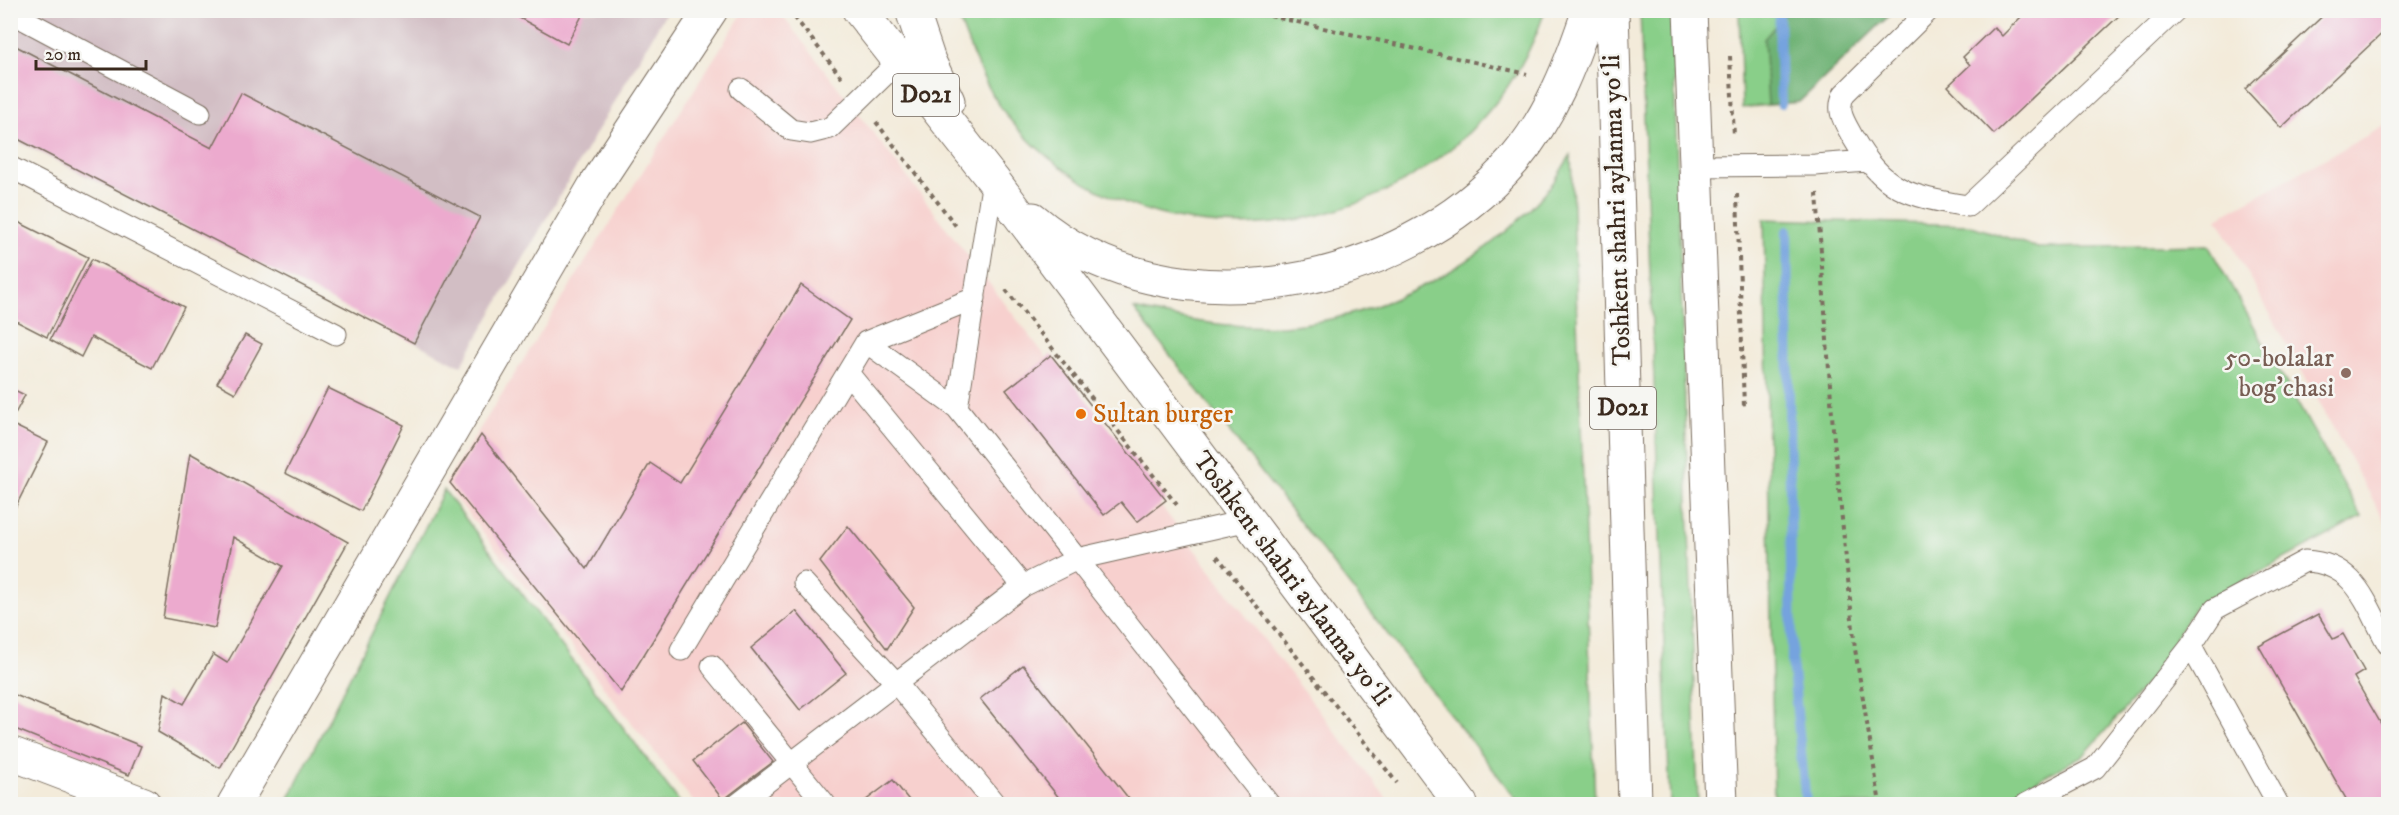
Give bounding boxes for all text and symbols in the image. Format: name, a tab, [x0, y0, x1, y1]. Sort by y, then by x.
scale bar	[36, 33, 146, 71]
text: 20 m	[45, 44, 81, 66]
street label: Toshkent shahri aylanma yoʻli	[1595, 54, 1639, 366]
road number: D021	[893, 74, 959, 116]
place label: 50-bolalar bog'chasi	[2224, 342, 2334, 405]
marker: 50-bolalar bog'chasi	[2339, 366, 2353, 380]
road number: D021	[1590, 387, 1656, 429]
place label: Sultan burger	[1093, 398, 1233, 431]
marker: Sultan burger	[1074, 407, 1088, 421]
street label: Toshkent shahri aylanma yoʻli	[1185, 445, 1399, 713]

